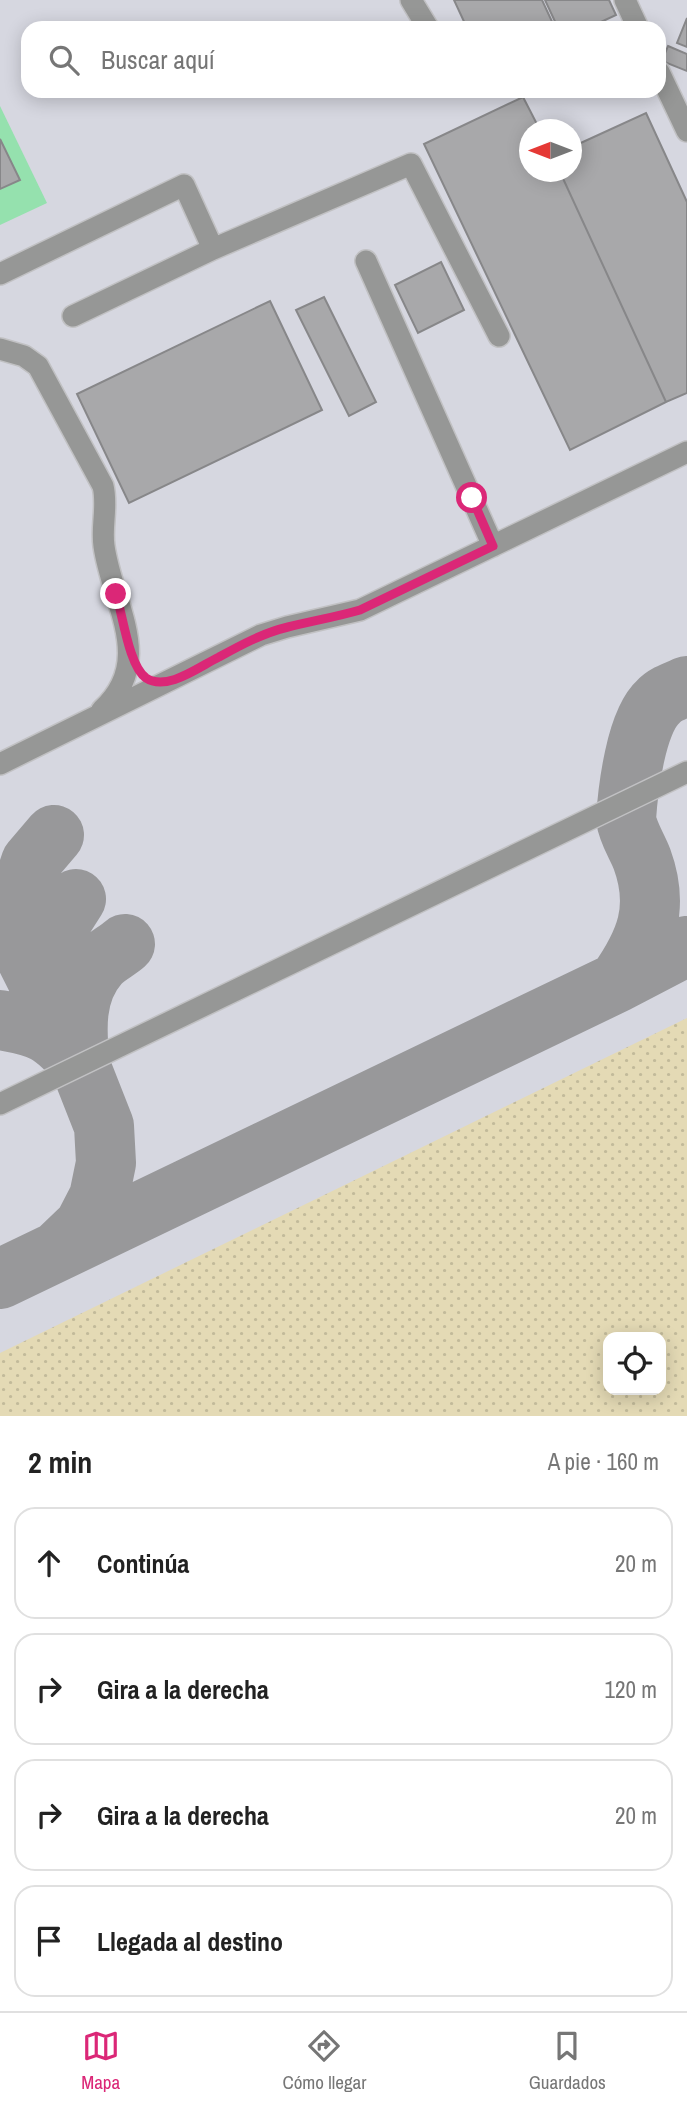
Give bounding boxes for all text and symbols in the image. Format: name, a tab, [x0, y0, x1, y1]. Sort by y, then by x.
search box	[21, 21, 666, 98]
icon: search	[45, 41, 83, 79]
text: Buscar aquí	[101, 42, 215, 77]
north arrow	[519, 119, 582, 182]
route start	[456, 482, 487, 513]
route end	[100, 578, 131, 609]
map controls	[603, 1332, 666, 1395]
button: locate	[603, 1332, 666, 1395]
text: 2 min	[28, 1442, 92, 1482]
text: A pie · 160 m	[548, 1446, 659, 1477]
icon: ahead	[30, 1544, 68, 1582]
text: Continúa	[97, 1546, 189, 1581]
text: 20 m	[615, 1548, 657, 1579]
icon: right	[30, 1670, 68, 1708]
text: Gira a la derecha	[97, 1672, 269, 1707]
text: 120 m	[605, 1674, 657, 1705]
icon: right	[30, 1796, 68, 1834]
text: Gira a la derecha	[97, 1798, 269, 1833]
text: 20 m	[615, 1800, 657, 1831]
icon: arrive	[30, 1922, 68, 1960]
text: Llegada al destino	[97, 1924, 283, 1959]
tab: Mapa	[81, 2027, 120, 2095]
tab: Cómo llegar	[282, 2027, 366, 2095]
tab: Guardados	[529, 2027, 606, 2095]

